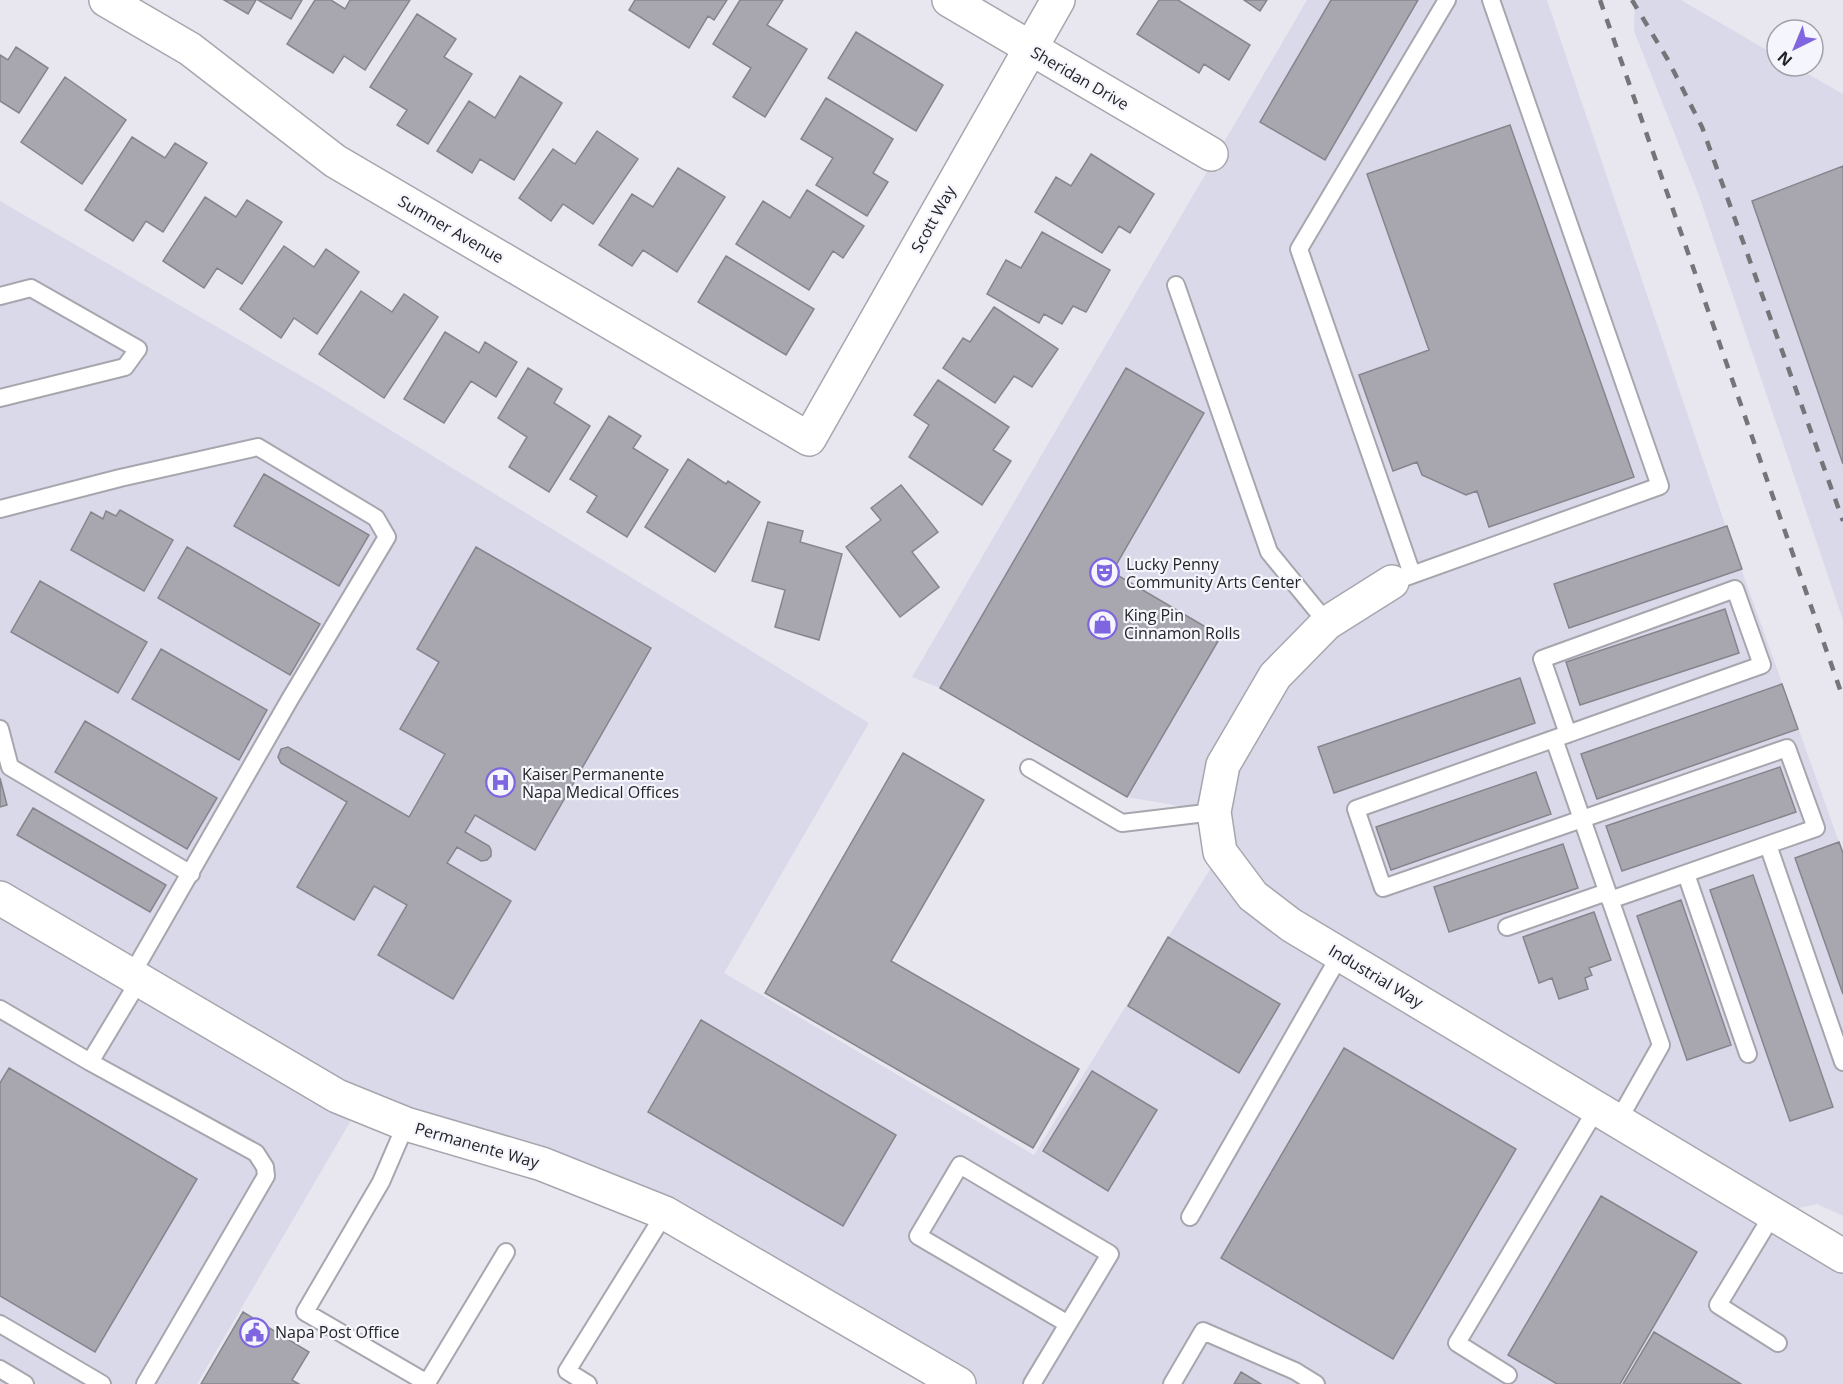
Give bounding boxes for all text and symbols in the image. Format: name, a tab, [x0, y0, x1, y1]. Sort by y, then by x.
north arrow	[1765, 18, 1825, 78]
street label: Sheridan Drive	[1027, 41, 1133, 115]
text: N	[1773, 46, 1797, 71]
street label: Scott Way	[906, 181, 961, 256]
street label: Sumner Avenue	[394, 190, 508, 268]
place label: Lucky Penny Community Arts Center	[1126, 553, 1302, 593]
theatre icon: Lucky Penny Community Arts Center	[1089, 557, 1121, 589]
place label: King Pin Cinnamon Rolls	[1124, 604, 1240, 644]
shop icon: King Pin Cinnamon Rolls	[1087, 608, 1119, 640]
place label: Kaiser Permanente Napa Medical Offices	[522, 763, 679, 803]
hospital icon: Kaiser Permanente Napa Medical Offices	[485, 767, 517, 799]
street label: Industrial Way	[1325, 939, 1428, 1013]
street label: Permanente Way	[412, 1117, 542, 1173]
public building icon: Napa Post Office	[238, 1316, 270, 1348]
place label: Napa Post Office	[275, 1321, 399, 1343]

